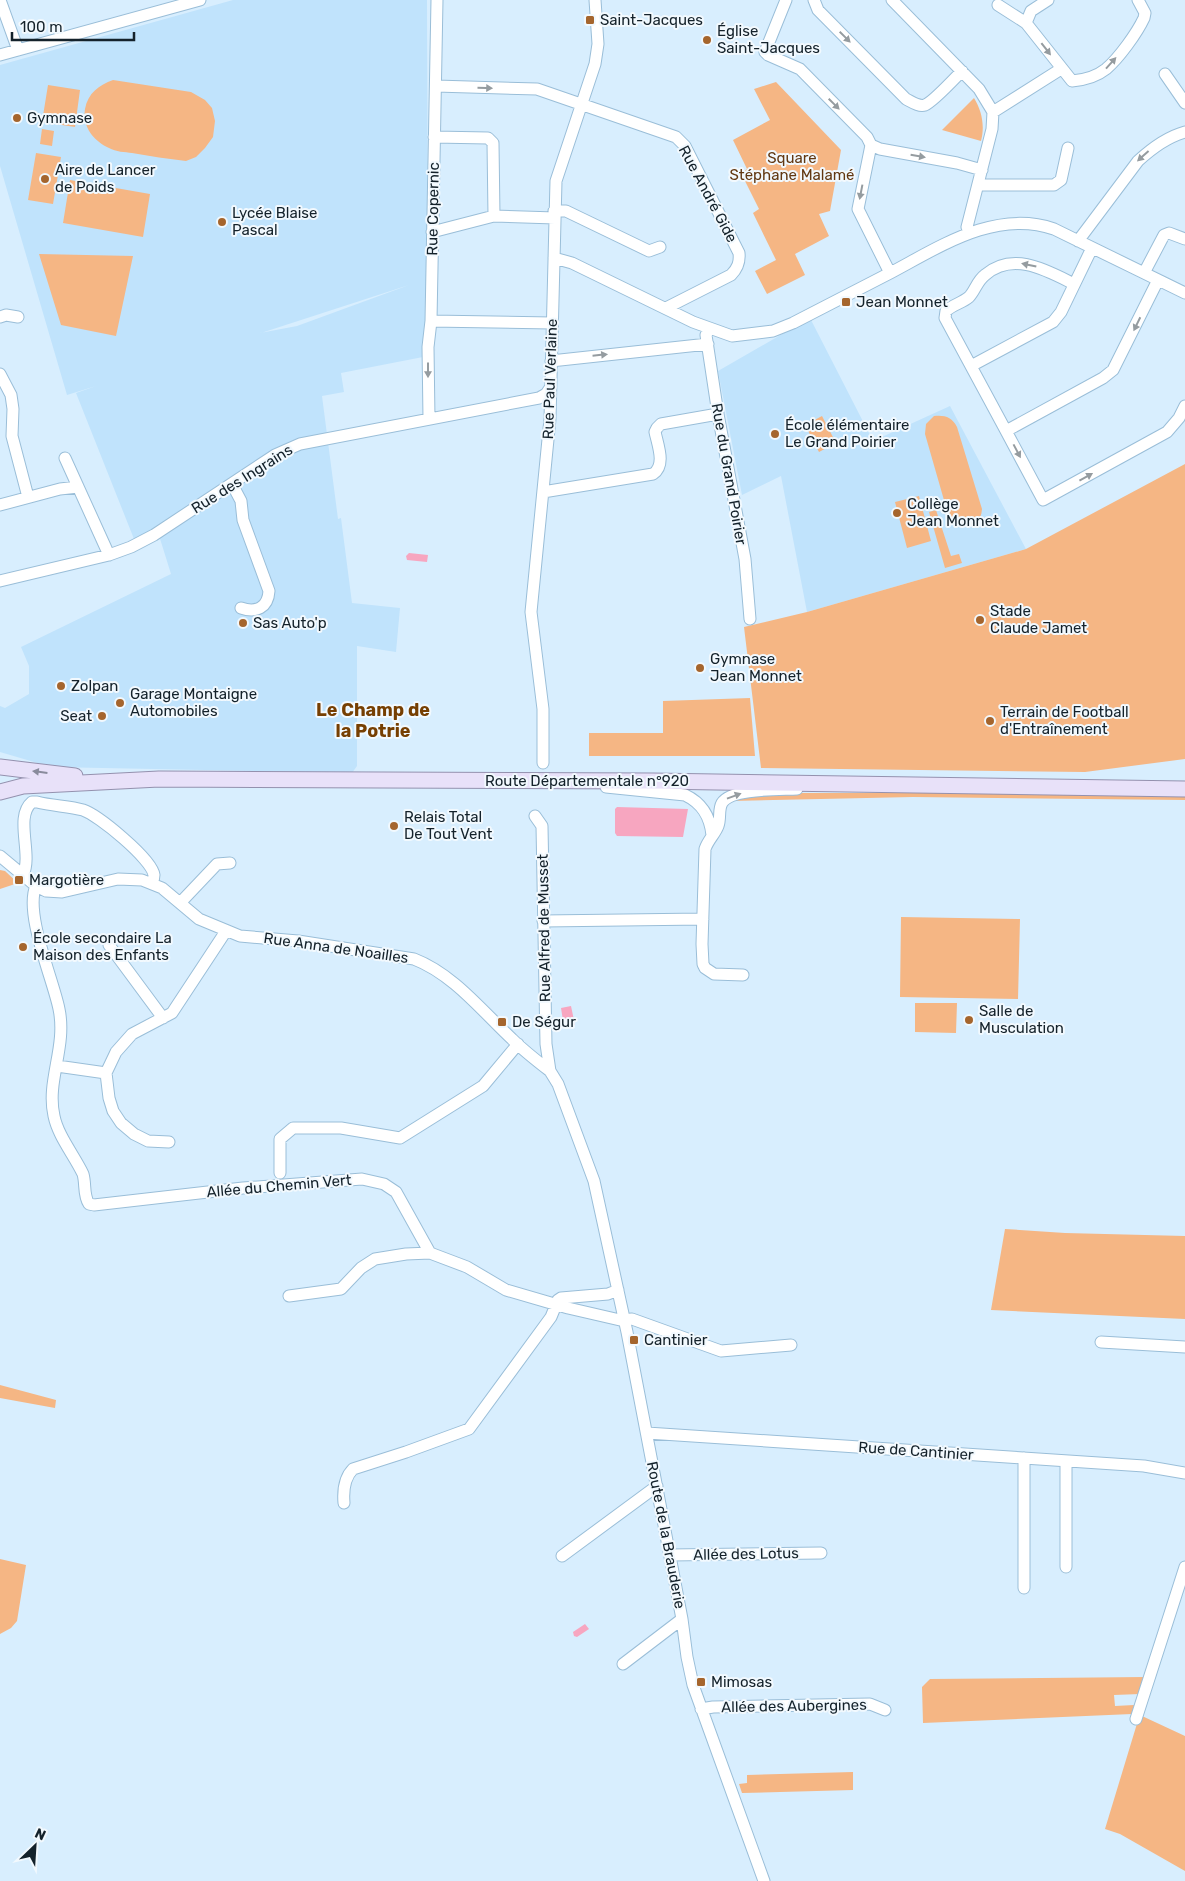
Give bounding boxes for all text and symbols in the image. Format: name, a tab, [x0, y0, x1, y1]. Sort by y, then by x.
scale bar	[12, 10, 135, 42]
place label: Saint-Jacques	[600, 11, 703, 29]
marker: Saint-Jacques	[584, 14, 596, 26]
text: 100 m	[20, 18, 62, 36]
place label: Église Saint-Jacques	[717, 22, 820, 57]
one-way arrow	[838, 31, 850, 43]
marker: Église Saint-Jacques	[701, 34, 713, 46]
one-way arrow	[1040, 42, 1051, 55]
one-way arrow	[1105, 57, 1116, 70]
one-way arrow	[477, 84, 493, 92]
one-way arrow	[828, 97, 840, 109]
place label: Gymnase	[27, 109, 92, 127]
marker: Gymnase	[11, 112, 23, 124]
street label: Rue André Gide	[675, 142, 741, 246]
park label: Square Stéphane Malamé	[730, 149, 854, 184]
one-way arrow	[1138, 150, 1150, 162]
one-way arrow	[910, 152, 925, 160]
place label: Aire de Lancer de Poids	[55, 161, 156, 196]
street label: Rue Copernic	[423, 162, 443, 256]
marker: Aire de Lancer de Poids	[39, 173, 51, 185]
one-way arrow	[857, 185, 865, 201]
place label: Lycée Blaise Pascal	[232, 204, 317, 239]
marker: Lycée Blaise Pascal	[216, 216, 228, 228]
one-way arrow	[1021, 261, 1037, 269]
place label: Jean Monnet	[856, 293, 948, 311]
marker: Jean Monnet	[840, 296, 852, 308]
one-way arrow	[1133, 317, 1141, 331]
street label: Rue Paul Verlaine	[539, 318, 561, 440]
one-way arrow	[592, 350, 608, 358]
one-way arrow	[425, 362, 433, 378]
street label: Rue du Grand Poirier	[708, 402, 750, 547]
place label: École élémentaire Le Grand Poirier	[785, 416, 910, 451]
marker: École élémentaire Le Grand Poirier	[769, 428, 781, 440]
street label: Rue des Ingrains	[188, 440, 296, 517]
one-way arrow	[1013, 443, 1021, 458]
one-way arrow	[1079, 472, 1093, 481]
place label: Collège Jean Monnet	[907, 495, 999, 530]
marker: Collège Jean Monnet	[891, 507, 903, 519]
place label: Stade Claude Jamet	[990, 602, 1087, 637]
place label: Sas Auto'p	[253, 614, 327, 632]
marker: Stade Claude Jamet	[974, 614, 986, 626]
marker: Sas Auto'p	[237, 617, 249, 629]
place label: Gymnase Jean Monnet	[710, 650, 802, 685]
marker: Gymnase Jean Monnet	[694, 662, 706, 674]
place label: Zolpan	[71, 677, 118, 695]
marker: Zolpan	[55, 680, 67, 692]
place label: Garage Montaigne Automobiles	[130, 685, 257, 720]
marker: Garage Montaigne Automobiles	[114, 697, 126, 709]
district label: Le Champ de la Potrie	[316, 699, 430, 742]
place label: Terrain de Football d'Entraînement	[1000, 703, 1129, 738]
place label: Seat	[60, 707, 92, 725]
marker: Seat	[96, 710, 108, 722]
marker: Terrain de Football d'Entraînement	[984, 715, 996, 727]
one-way arrow	[32, 768, 48, 776]
street label: Route Départementale n°920	[485, 772, 689, 790]
one-way arrow	[727, 792, 742, 800]
place label: Relais Total De Tout Vent	[404, 808, 492, 843]
marker: Relais Total De Tout Vent	[388, 820, 400, 832]
street label: Rue Alfred de Musset	[534, 854, 554, 1002]
place label: Margotière	[29, 871, 104, 889]
marker: Margotière	[13, 874, 25, 886]
place label: École secondaire La Maison des Enfants	[33, 929, 172, 964]
street label: Rue Anna de Noailles	[262, 929, 410, 967]
marker: École secondaire La Maison des Enfants	[17, 941, 29, 953]
place label: Salle de Musculation	[979, 1002, 1064, 1037]
place label: De Ségur	[512, 1013, 576, 1031]
marker: Salle de Musculation	[963, 1014, 975, 1026]
marker: De Ségur	[496, 1016, 508, 1028]
street label: Allée du Chemin Vert	[206, 1171, 352, 1201]
place label: Cantinier	[644, 1331, 708, 1349]
marker: Cantinier	[628, 1334, 640, 1346]
street label: Rue de Cantinier	[858, 1438, 975, 1464]
street label: Route de la Brauderie	[643, 1460, 689, 1610]
street label: Allée des Lotus	[693, 1544, 799, 1564]
place label: Mimosas	[711, 1673, 772, 1691]
marker: Mimosas	[695, 1676, 707, 1688]
street label: Allée des Aubergines	[721, 1696, 867, 1716]
north arrow	[10, 1821, 60, 1871]
text: N	[32, 1825, 48, 1845]

